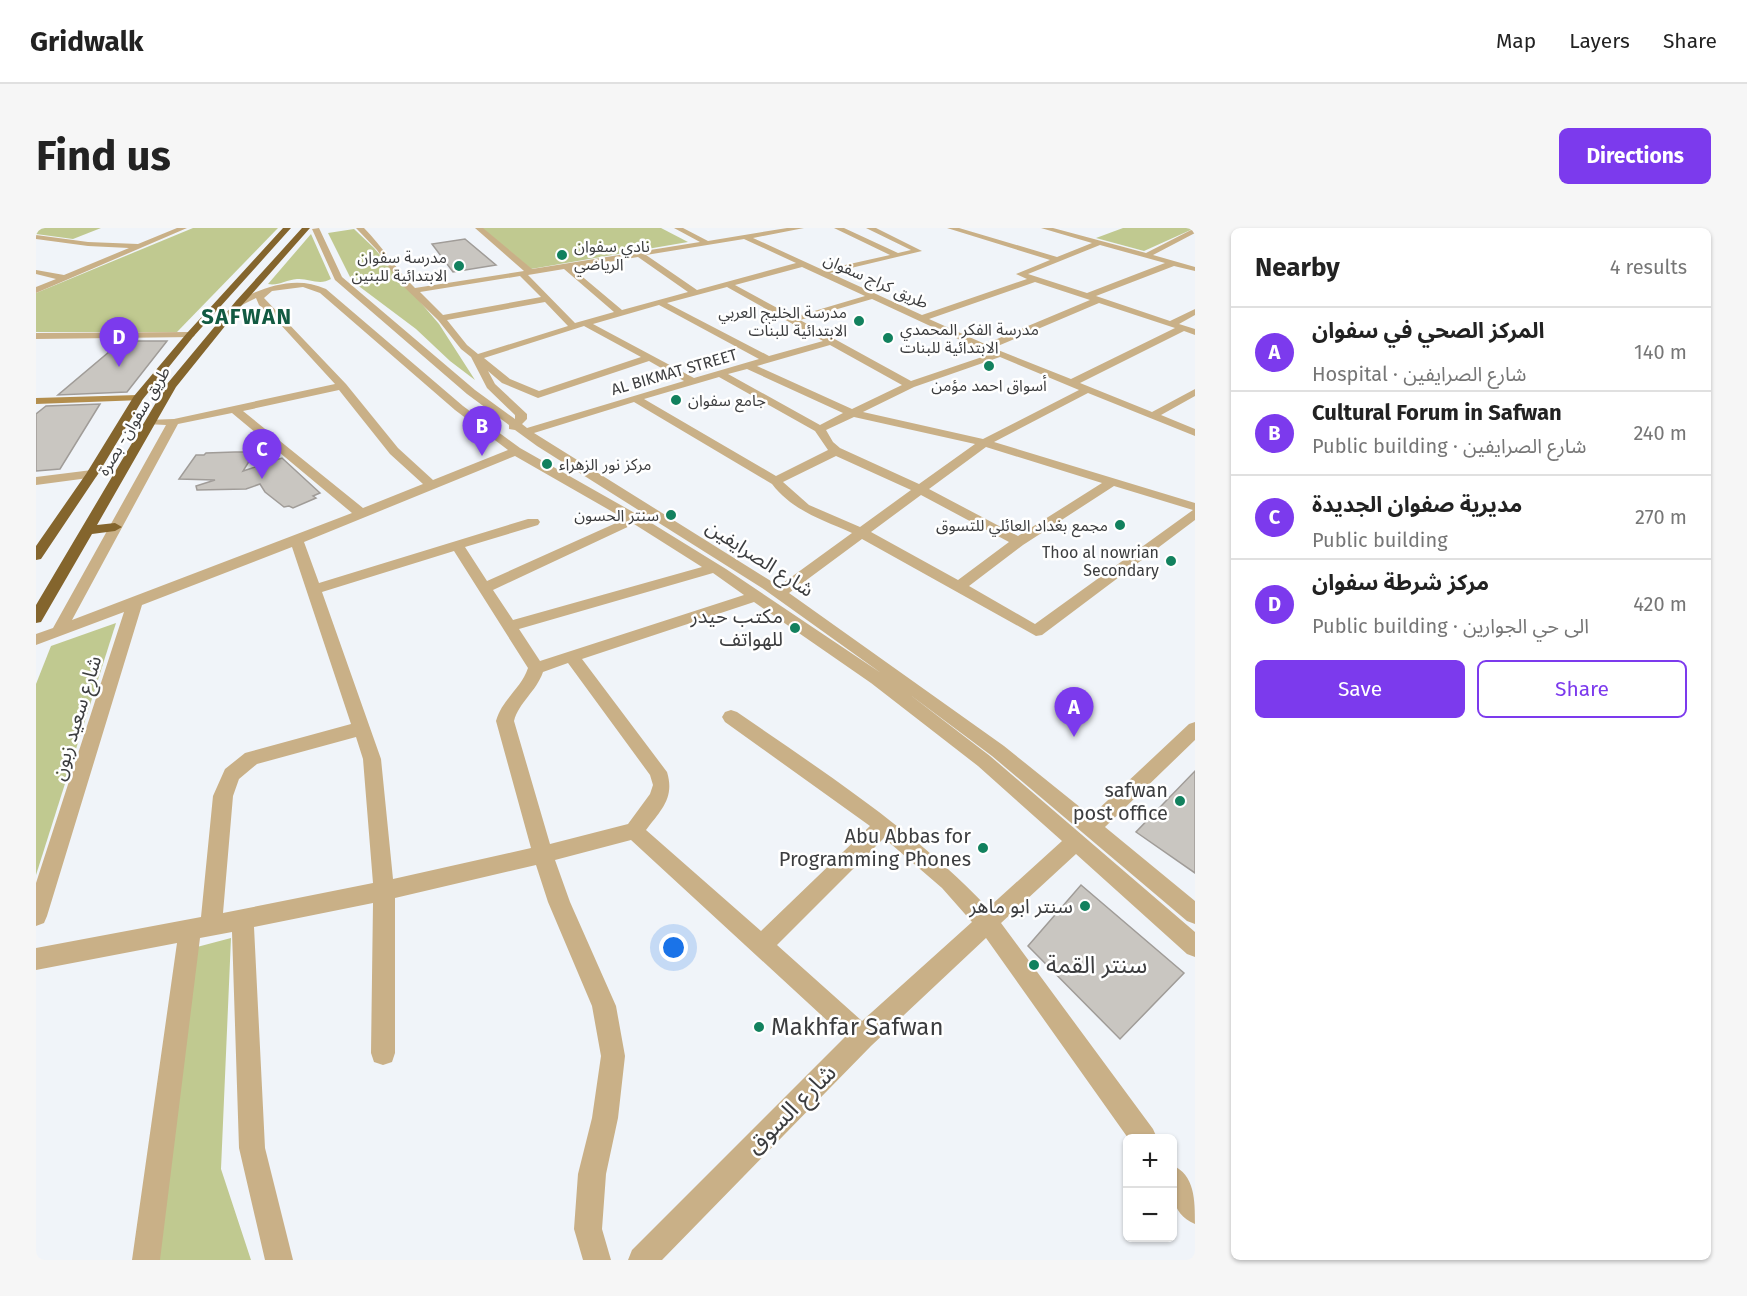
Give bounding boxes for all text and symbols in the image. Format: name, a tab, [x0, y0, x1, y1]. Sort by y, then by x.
text: Gridwalk	[30, 25, 143, 58]
text: Map	[1496, 28, 1536, 54]
text: Layers	[1569, 28, 1630, 54]
text: Share	[1663, 28, 1717, 54]
button: Directions	[1559, 128, 1711, 184]
text: Find us	[36, 131, 171, 181]
place label: نادي سفوان الرياضي	[574, 237, 650, 276]
place label: مدرسة سفوان الابتدائية للبنين	[351, 248, 447, 285]
marker: نادي سفوان الرياضي	[555, 248, 569, 262]
street label: طريق كراج سفوان	[820, 249, 931, 315]
text: Nearby	[1255, 252, 1340, 283]
text: 4 results	[1610, 255, 1687, 279]
marker: مدرسة سفوان الابتدائية للبنين	[452, 259, 466, 273]
district label: SAFWAN	[201, 303, 293, 330]
place label: مدرسة الخليج العربي الابتدائية للبنات	[718, 303, 847, 340]
marker: مدرسة الخليج العربي الابتدائية للبنات	[852, 314, 866, 328]
text: المركز الصحي في سفوان	[1312, 317, 1545, 344]
pin: D	[100, 318, 139, 367]
place label: مدرسة الفكر المحمدي الابتدائية للبنات	[900, 320, 1039, 357]
marker: مدرسة الفكر المحمدي الابتدائية للبنات	[881, 331, 895, 345]
text: A	[1269, 340, 1280, 364]
text: 140 m	[1634, 340, 1687, 364]
street label: AL BIKMAT STREET	[609, 345, 740, 399]
marker: أسواق احمد مؤمن	[982, 359, 996, 373]
text: Hospital · شارع الصرايفين	[1312, 362, 1527, 386]
street label: طريق سفوان- بصرة	[94, 363, 175, 479]
place label: أسواق احمد مؤمن	[931, 375, 1047, 395]
place label: جامع سفوان	[688, 391, 766, 413]
marker: جامع سفوان	[669, 393, 683, 407]
text: Cultural Forum in Safwan	[1312, 399, 1562, 426]
pin: B	[462, 406, 502, 456]
text: B	[1268, 421, 1281, 445]
text: 240 m	[1633, 421, 1687, 445]
pin: C	[242, 430, 282, 479]
text: Public building · شارع الصرايفين	[1312, 434, 1586, 458]
place label: مركز نور الزهراء	[559, 455, 651, 474]
marker: مركز نور الزهراء	[540, 457, 554, 471]
text: مديرية صفوان الجديدة	[1312, 491, 1522, 518]
text: C	[1269, 505, 1280, 529]
text: 270 m	[1635, 505, 1687, 529]
place label: سنتر الحسون	[574, 506, 659, 525]
marker: سنتر الحسون	[664, 508, 678, 522]
street label: شارع الصرايفين	[700, 514, 818, 604]
place label: مجمع بغداد العائلي للتسوق	[936, 516, 1108, 538]
marker: مجمع بغداد العائلي للتسوق	[1113, 518, 1127, 532]
text: Public building	[1312, 528, 1448, 552]
place label: Thoo al nowrian Secondary	[1042, 543, 1159, 580]
marker: Thoo al nowrian Secondary	[1164, 554, 1178, 568]
text: مركز شرطة سفوان	[1312, 569, 1489, 596]
text: D	[1268, 592, 1281, 616]
text: 420 m	[1633, 592, 1687, 616]
place label: مكتب حيدر للهواتف	[690, 604, 783, 651]
text: Public building · الى حي الجوارين	[1312, 614, 1589, 638]
marker: مكتب حيدر للهواتف	[788, 621, 802, 635]
street label: شارع سعيد زبون	[46, 653, 109, 784]
button: Save	[1255, 660, 1465, 718]
button: Share	[1477, 660, 1687, 718]
pin: A	[1054, 688, 1094, 737]
place label: safwan post office	[1073, 778, 1168, 825]
marker: safwan post office	[1173, 794, 1187, 808]
place label: Abu Abbas for Programming Phones	[779, 824, 971, 871]
marker: Abu Abbas for Programming Phones	[976, 841, 990, 855]
place label: سنتر ابو ماهر	[968, 894, 1073, 918]
marker: سنتر ابو ماهر	[1078, 899, 1092, 913]
your location	[659, 933, 688, 962]
place label: سنتر القمة	[1046, 951, 1147, 979]
marker: سنتر القمة	[1027, 958, 1041, 972]
place label: Makhfar Safwan	[771, 1013, 944, 1041]
marker: Makhfar Safwan	[752, 1020, 766, 1034]
street label: شارع السوق	[740, 1058, 844, 1162]
map controls	[1123, 1134, 1177, 1242]
button: +	[1123, 1134, 1177, 1188]
button: −	[1123, 1188, 1177, 1242]

